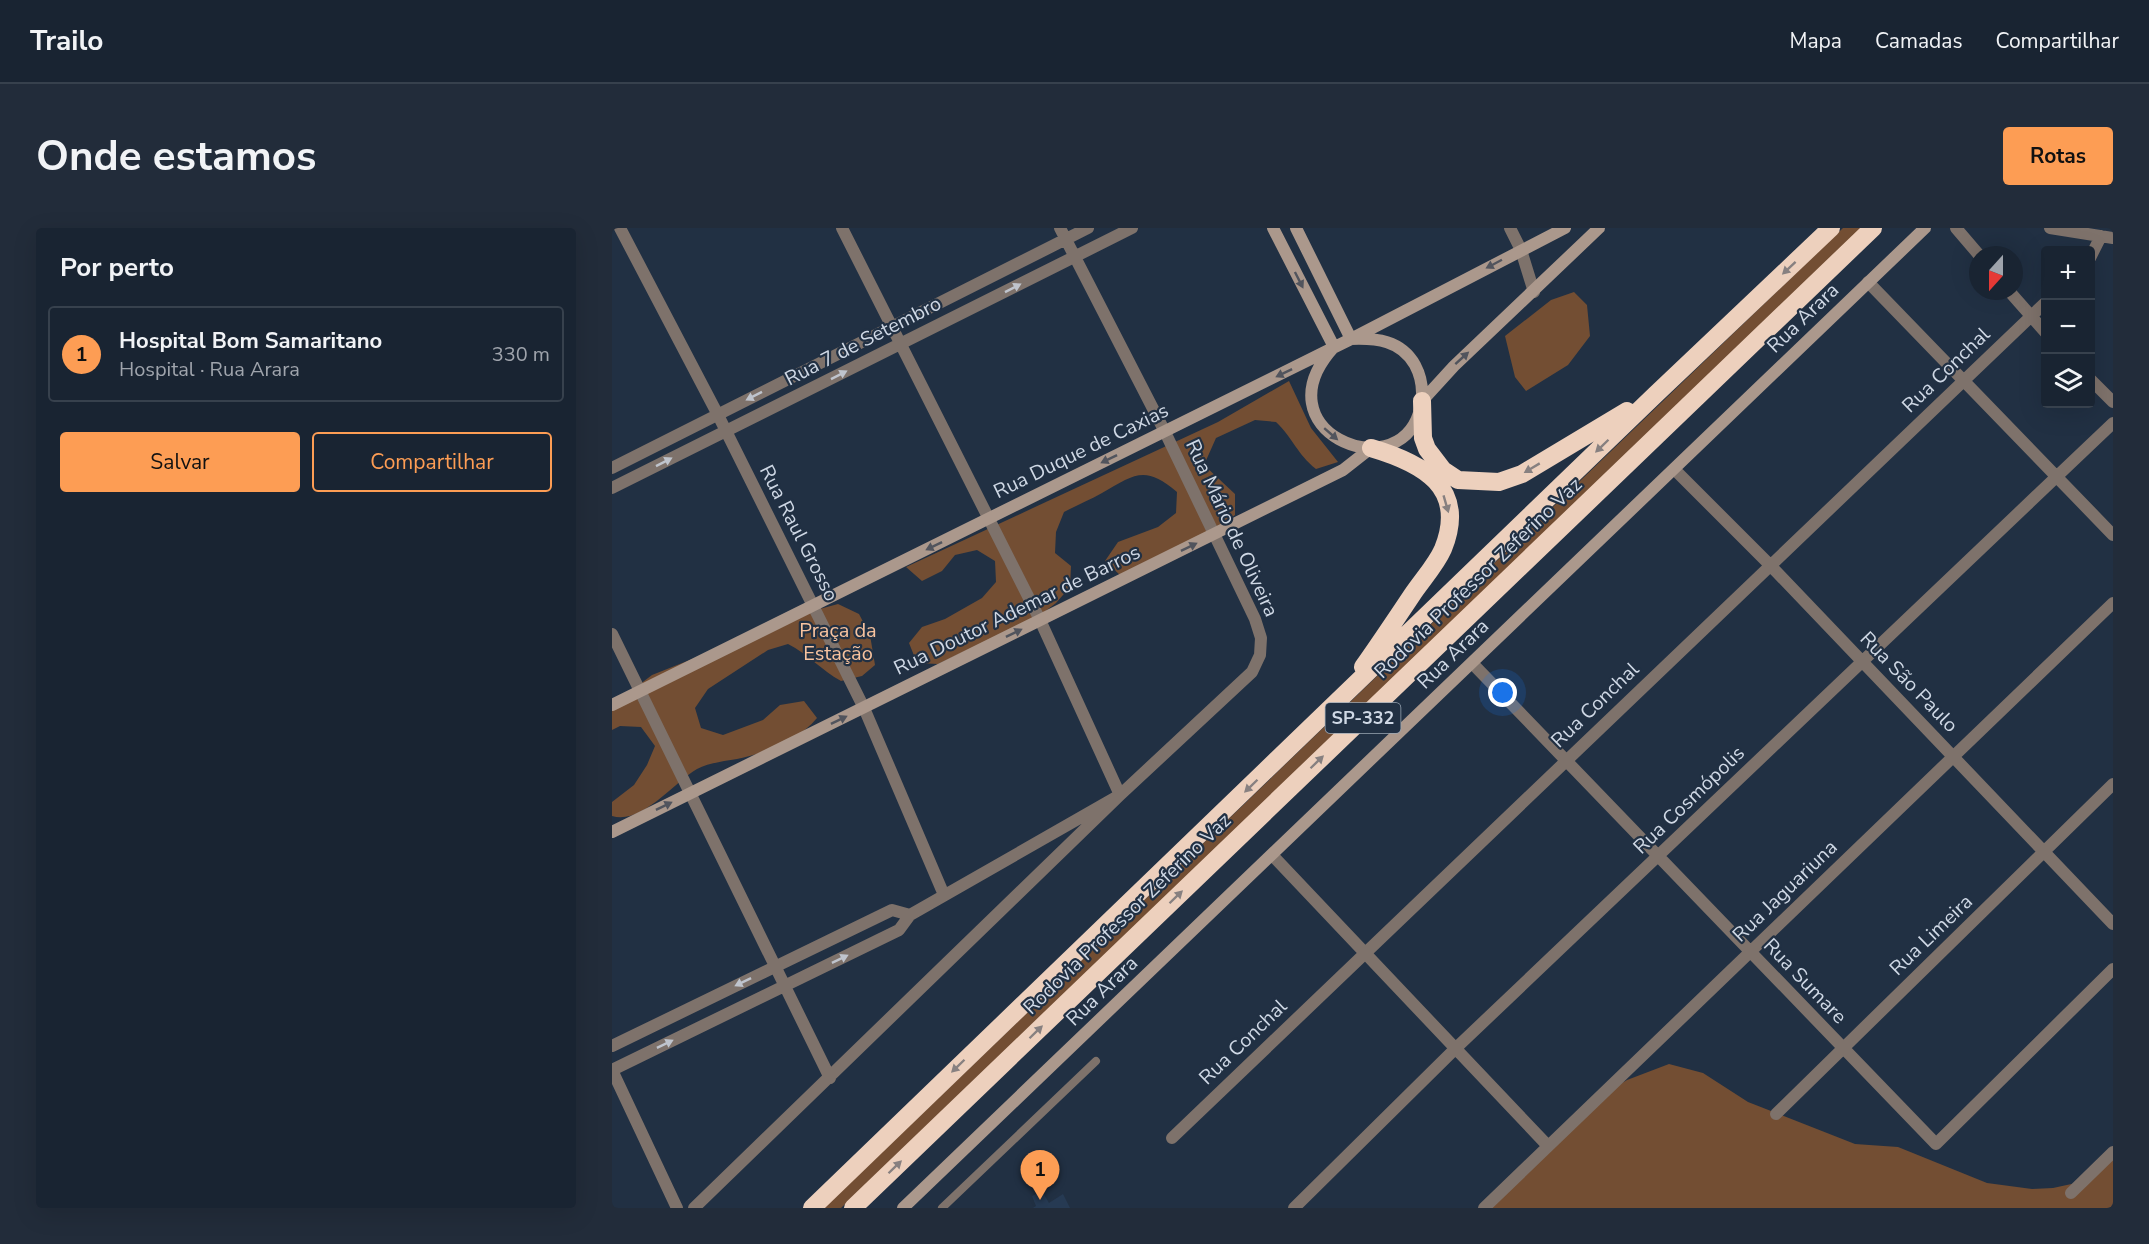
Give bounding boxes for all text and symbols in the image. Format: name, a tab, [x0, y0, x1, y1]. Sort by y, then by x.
text: Trailo	[30, 22, 103, 60]
text: Mapa	[1790, 27, 1842, 55]
text: Camadas	[1875, 27, 1962, 55]
text: Compartilhar	[1995, 27, 2119, 55]
button: Rotas	[2003, 127, 2113, 185]
text: Onde estamos	[36, 128, 317, 185]
north arrow	[1969, 246, 2023, 300]
map controls	[2041, 246, 2095, 408]
button: +	[2041, 246, 2095, 300]
text: Por perto	[60, 250, 174, 285]
one-way arrow	[1486, 259, 1503, 269]
one-way arrow	[1781, 261, 1796, 275]
one-way arrow	[1294, 271, 1304, 289]
street label: Rua Arara	[1761, 277, 1845, 359]
one-way arrow	[1005, 283, 1022, 292]
street label: Rua 7 de Setembro	[780, 290, 946, 392]
button: −	[2041, 300, 2095, 354]
street label: Rua Conchal	[1896, 321, 1996, 419]
text: Hospital Bom Samaritano	[119, 326, 382, 356]
text: 1	[76, 341, 88, 368]
text: 330 m	[492, 341, 550, 368]
one-way arrow	[1454, 352, 1469, 365]
button: layers	[2041, 354, 2095, 408]
text: Hospital · Rua Arara	[119, 356, 300, 383]
one-way arrow	[1275, 368, 1292, 377]
one-way arrow	[830, 370, 847, 379]
one-way arrow	[745, 391, 762, 401]
street label: Rua Duque de Caxias	[989, 397, 1173, 505]
one-way arrow	[1324, 427, 1339, 441]
button: Salvar	[60, 432, 300, 492]
button: Compartilhar	[312, 432, 552, 492]
street label: Rua Mário de Oliveira	[1179, 435, 1285, 621]
one-way arrow	[1594, 439, 1609, 453]
one-way arrow	[1101, 455, 1118, 464]
one-way arrow	[656, 457, 673, 467]
street label: Rua Raul Grosso	[753, 460, 845, 606]
one-way arrow	[1524, 462, 1540, 473]
street label: Rodovia Professor Zeferino Vaz	[1368, 471, 1588, 685]
one-way arrow	[1442, 495, 1452, 514]
street label: Rua Doutor Ademar de Barros	[889, 538, 1145, 682]
one-way arrow	[926, 541, 943, 550]
one-way arrow	[1180, 542, 1197, 551]
street label: Rua Arara	[1411, 613, 1495, 695]
park label: Praça da Estação	[799, 617, 877, 667]
street label: Rua São Paulo	[1854, 626, 1964, 738]
one-way arrow	[1005, 629, 1022, 638]
street label: Rua Conchal	[1545, 656, 1645, 754]
your location	[1488, 678, 1517, 707]
road number: SP-332	[1326, 703, 1401, 733]
one-way arrow	[831, 715, 848, 725]
street label: Rua Cosmópolis	[1627, 740, 1751, 860]
one-way arrow	[1310, 756, 1324, 770]
one-way arrow	[1244, 779, 1258, 793]
one-way arrow	[656, 802, 673, 811]
street label: Rodovia Professor Zeferino Vaz	[1017, 807, 1237, 1021]
street label: Rua Jaguariuna	[1727, 834, 1843, 948]
street label: Rua Limeira	[1884, 889, 1978, 981]
one-way arrow	[1169, 890, 1184, 904]
street label: Rua Sumare	[1757, 932, 1853, 1030]
street label: Rua Arara	[1060, 950, 1144, 1032]
one-way arrow	[832, 954, 849, 964]
one-way arrow	[735, 977, 752, 987]
street label: Rua Conchal	[1193, 993, 1293, 1091]
one-way arrow	[1028, 1025, 1043, 1039]
one-way arrow	[656, 1040, 673, 1049]
one-way arrow	[951, 1059, 965, 1073]
pin: 1	[1020, 1150, 1060, 1200]
one-way arrow	[888, 1161, 902, 1175]

